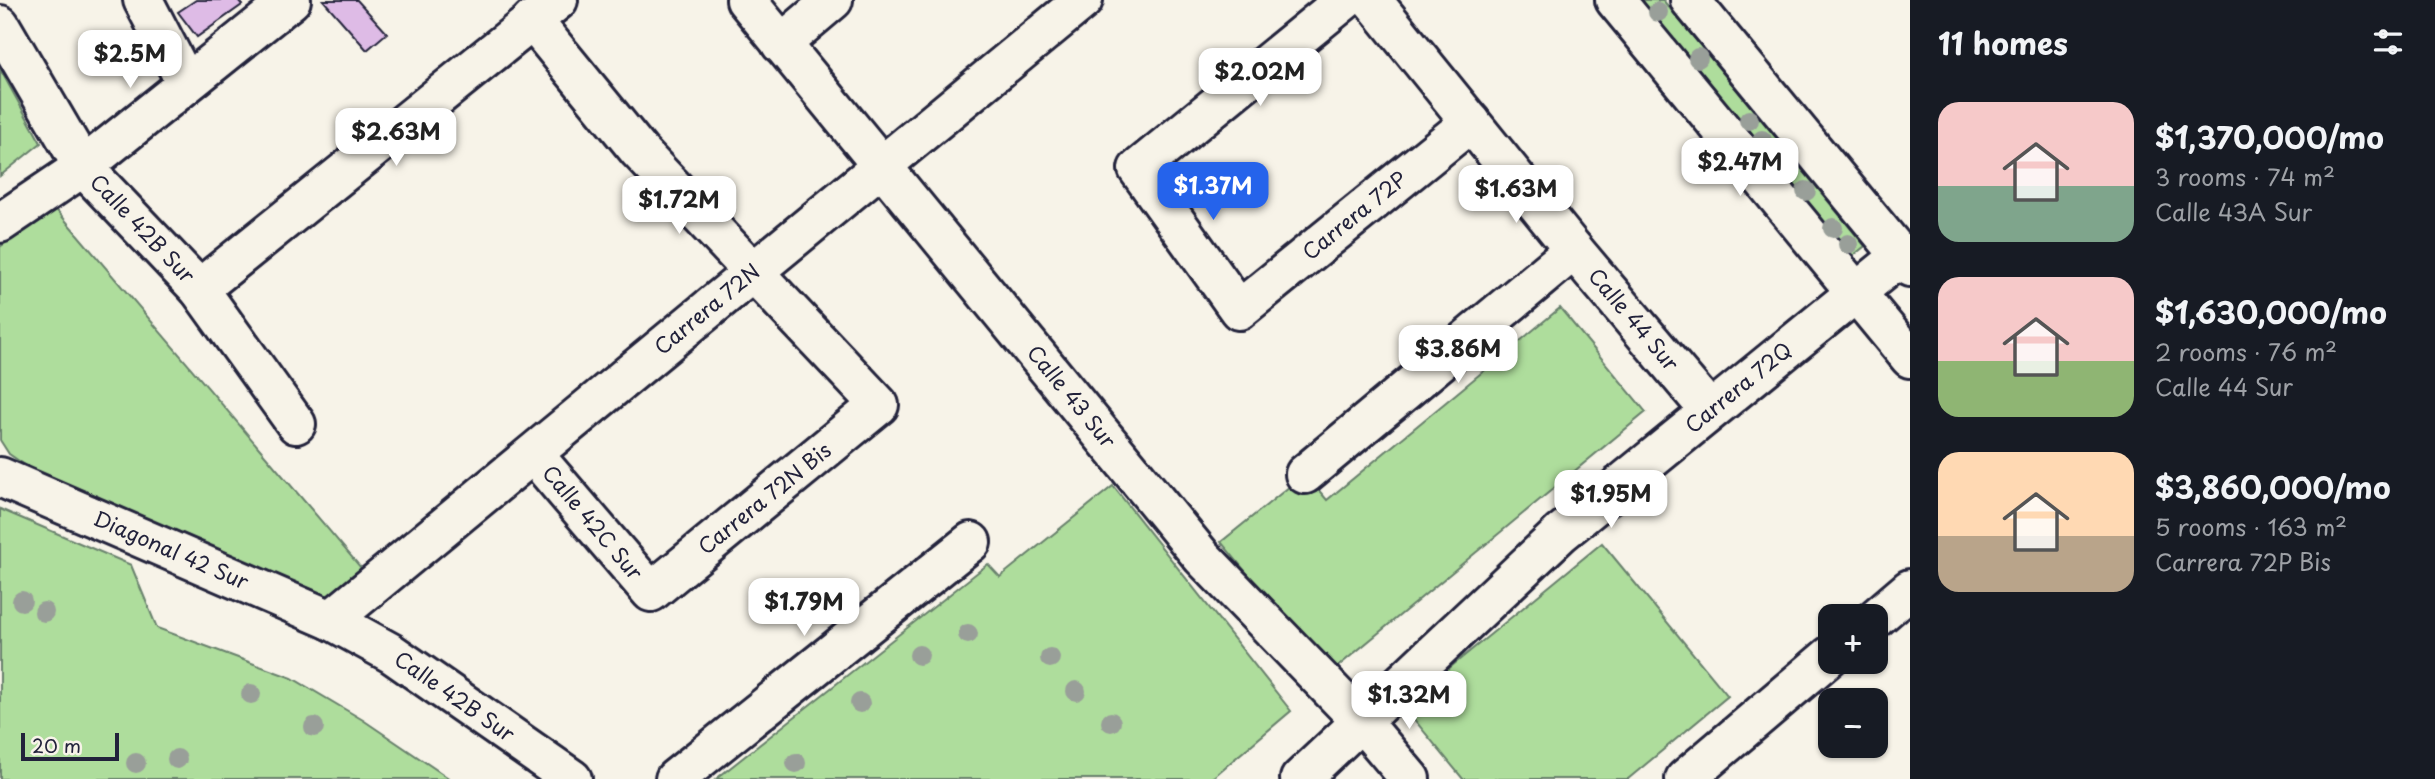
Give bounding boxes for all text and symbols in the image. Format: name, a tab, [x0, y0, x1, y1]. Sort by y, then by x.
text: 11 homes	[1938, 20, 2068, 65]
icon: filters	[2369, 23, 2407, 61]
pin: $2.5M	[81, 31, 179, 90]
text: $2.5M	[94, 35, 166, 70]
pin: $2.02M	[1203, 48, 1317, 108]
text: $2.02M	[1215, 53, 1305, 88]
pin: $2.63M	[339, 108, 453, 168]
text: $2.63M	[351, 113, 441, 148]
text: $1,370,000/mo	[2155, 114, 2384, 159]
icon: home	[1994, 130, 2078, 214]
pin: $2.47M	[1683, 138, 1797, 198]
text: $2.47M	[1697, 143, 1783, 178]
text: 3 rooms · 74 m²	[2155, 159, 2335, 194]
pin: $1.37M	[1156, 162, 1270, 222]
street label: Carrera 72P	[1295, 162, 1413, 267]
street label: Calle 42B Sur	[83, 166, 204, 290]
pin: $1.63M	[1459, 166, 1573, 225]
text: $1.37M	[1173, 167, 1253, 202]
text: $1.63M	[1474, 170, 1558, 205]
pin: $1.72M	[622, 176, 736, 236]
text: $1.72M	[638, 181, 720, 216]
text: Calle 43A Sur	[2155, 194, 2312, 229]
street label: Carrera 72N	[646, 255, 766, 361]
street label: Calle 44 Sur	[1582, 260, 1688, 377]
text: $1,630,000/mo	[2155, 289, 2387, 334]
icon: home	[1994, 305, 2078, 389]
pin: $3.86M	[1401, 326, 1515, 385]
text: $3.86M	[1415, 330, 1501, 365]
street label: Carrera 72Q	[1677, 333, 1798, 440]
text: 2 rooms · 76 m²	[2155, 334, 2337, 369]
street label: Calle 43 Sur	[1020, 337, 1125, 454]
text: Calle 44 Sur	[2155, 369, 2293, 404]
street label: Carrera 72N Bis	[690, 434, 837, 561]
street label: Calle 42C Sur	[536, 457, 652, 587]
text: $3,860,000/mo	[2155, 464, 2391, 509]
pin: $1.95M	[1554, 470, 1668, 530]
text: $1.95M	[1570, 475, 1652, 510]
icon: home	[1994, 480, 2078, 564]
street label: Diagonal 42 Sur	[89, 501, 254, 597]
text: 5 rooms · 163 m²	[2155, 509, 2347, 544]
text: Carrera 72P Bis	[2155, 544, 2331, 579]
pin: $1.79M	[747, 578, 861, 638]
text: $1.79M	[764, 583, 844, 618]
map controls	[1818, 604, 1888, 758]
button: +	[1818, 604, 1888, 674]
street label: Calle 42B Sur	[389, 642, 522, 749]
pin: $1.32M	[1352, 672, 1466, 731]
text: $1.32M	[1367, 676, 1451, 711]
button: −	[1818, 688, 1888, 758]
scale bar	[21, 730, 119, 762]
text: 20 m	[32, 731, 81, 759]

